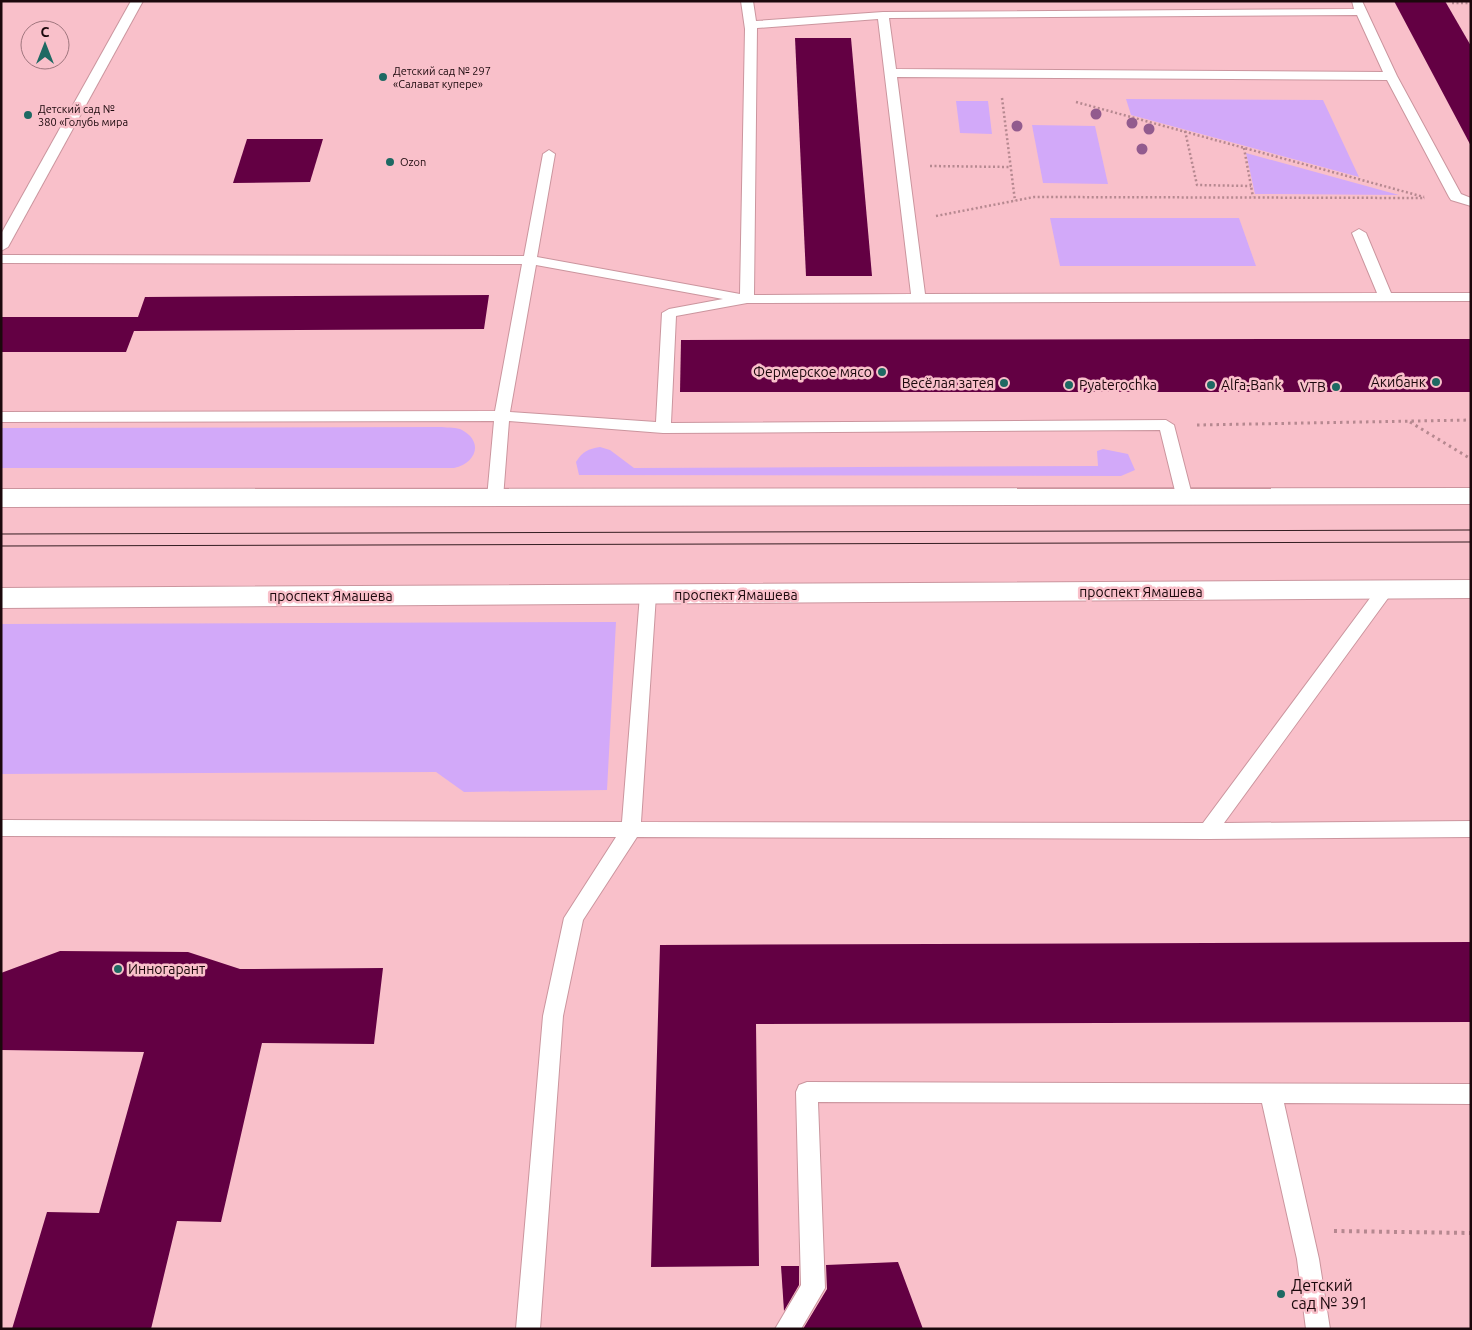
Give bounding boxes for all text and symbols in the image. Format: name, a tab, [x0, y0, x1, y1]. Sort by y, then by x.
north arrow	[20, 20, 70, 70]
text: С	[41, 24, 50, 40]
place label: Детский сад № 297 «Салават купере»	[393, 65, 491, 90]
marker: Детский сад № 297 «Салават купере»	[377, 71, 389, 83]
place label: Детский сад № 380 «Голубь мира	[38, 103, 128, 128]
marker: Детский сад № 380 «Голубь мира	[22, 109, 34, 121]
marker: Ozon	[384, 156, 396, 168]
place label: Ozon	[400, 156, 426, 168]
place label: Фермерское мясо	[753, 364, 872, 380]
marker: Фермерское мясо	[876, 366, 888, 378]
place label: Акибанк	[1371, 374, 1426, 390]
place label: Весёлая затея	[902, 375, 994, 391]
marker: Акибанк	[1430, 376, 1442, 388]
marker: Весёлая затея	[998, 377, 1010, 389]
place label: Pyaterochka	[1079, 377, 1157, 393]
place label: Alfa-Bank	[1221, 377, 1281, 393]
marker: Pyaterochka	[1063, 379, 1075, 391]
marker: Alfa-Bank	[1205, 379, 1217, 391]
place label: VTB	[1300, 379, 1326, 395]
marker: VTB	[1330, 381, 1342, 393]
street label: проспект Ямашева	[1079, 584, 1203, 600]
street label: проспект Ямашева	[674, 587, 798, 603]
street label: проспект Ямашева	[269, 588, 393, 604]
place label: Инногарант	[128, 961, 205, 977]
marker: Инногарант	[112, 963, 124, 975]
place label: Детский сад № 391	[1291, 1276, 1368, 1312]
marker: Детский сад № 391	[1275, 1288, 1287, 1300]

